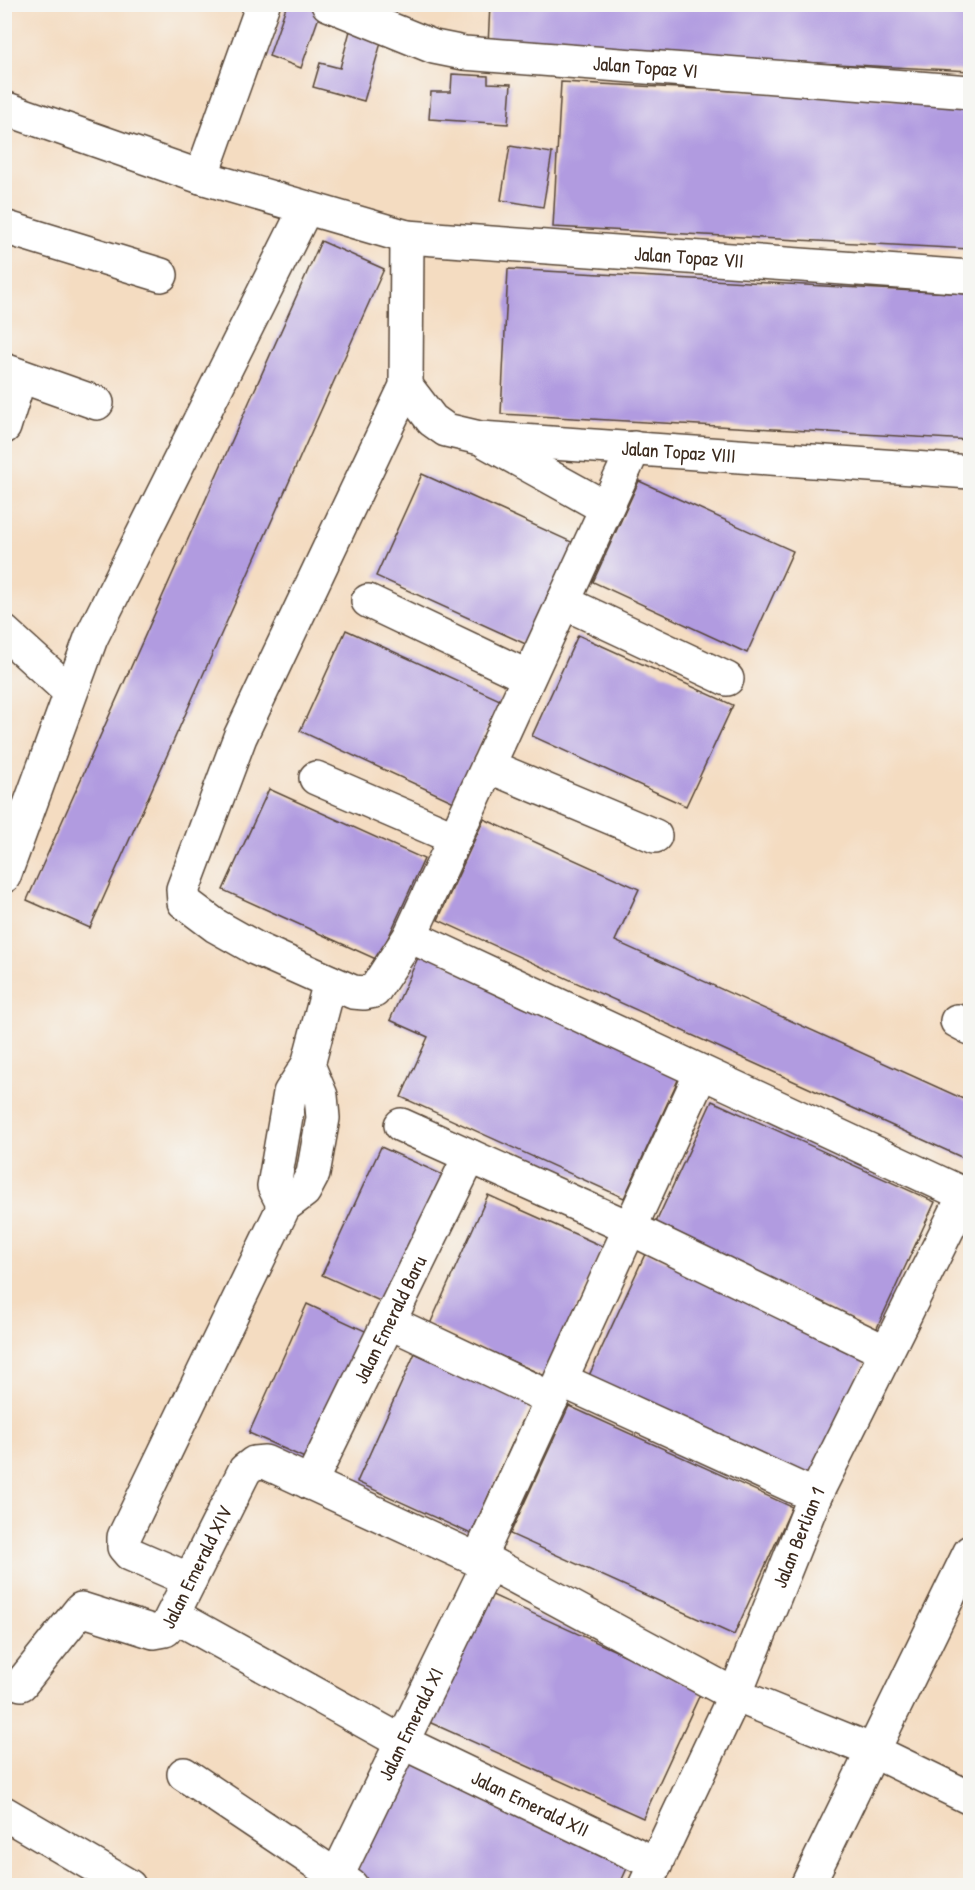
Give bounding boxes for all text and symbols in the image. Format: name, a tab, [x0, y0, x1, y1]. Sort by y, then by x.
street label: Jalan Topaz VI	[592, 49, 699, 84]
street label: Jalan Topaz VII	[633, 239, 745, 274]
street label: Jalan Topaz VIII	[621, 434, 737, 469]
street label: Jalan Emerald Baru	[347, 1251, 432, 1388]
street label: Jalan Berlian 1	[766, 1482, 830, 1592]
street label: Jalan Emerald XIV	[154, 1500, 238, 1633]
street label: Jalan Emerald XI	[371, 1663, 449, 1785]
street label: Jalan Emerald XII	[467, 1763, 594, 1843]

